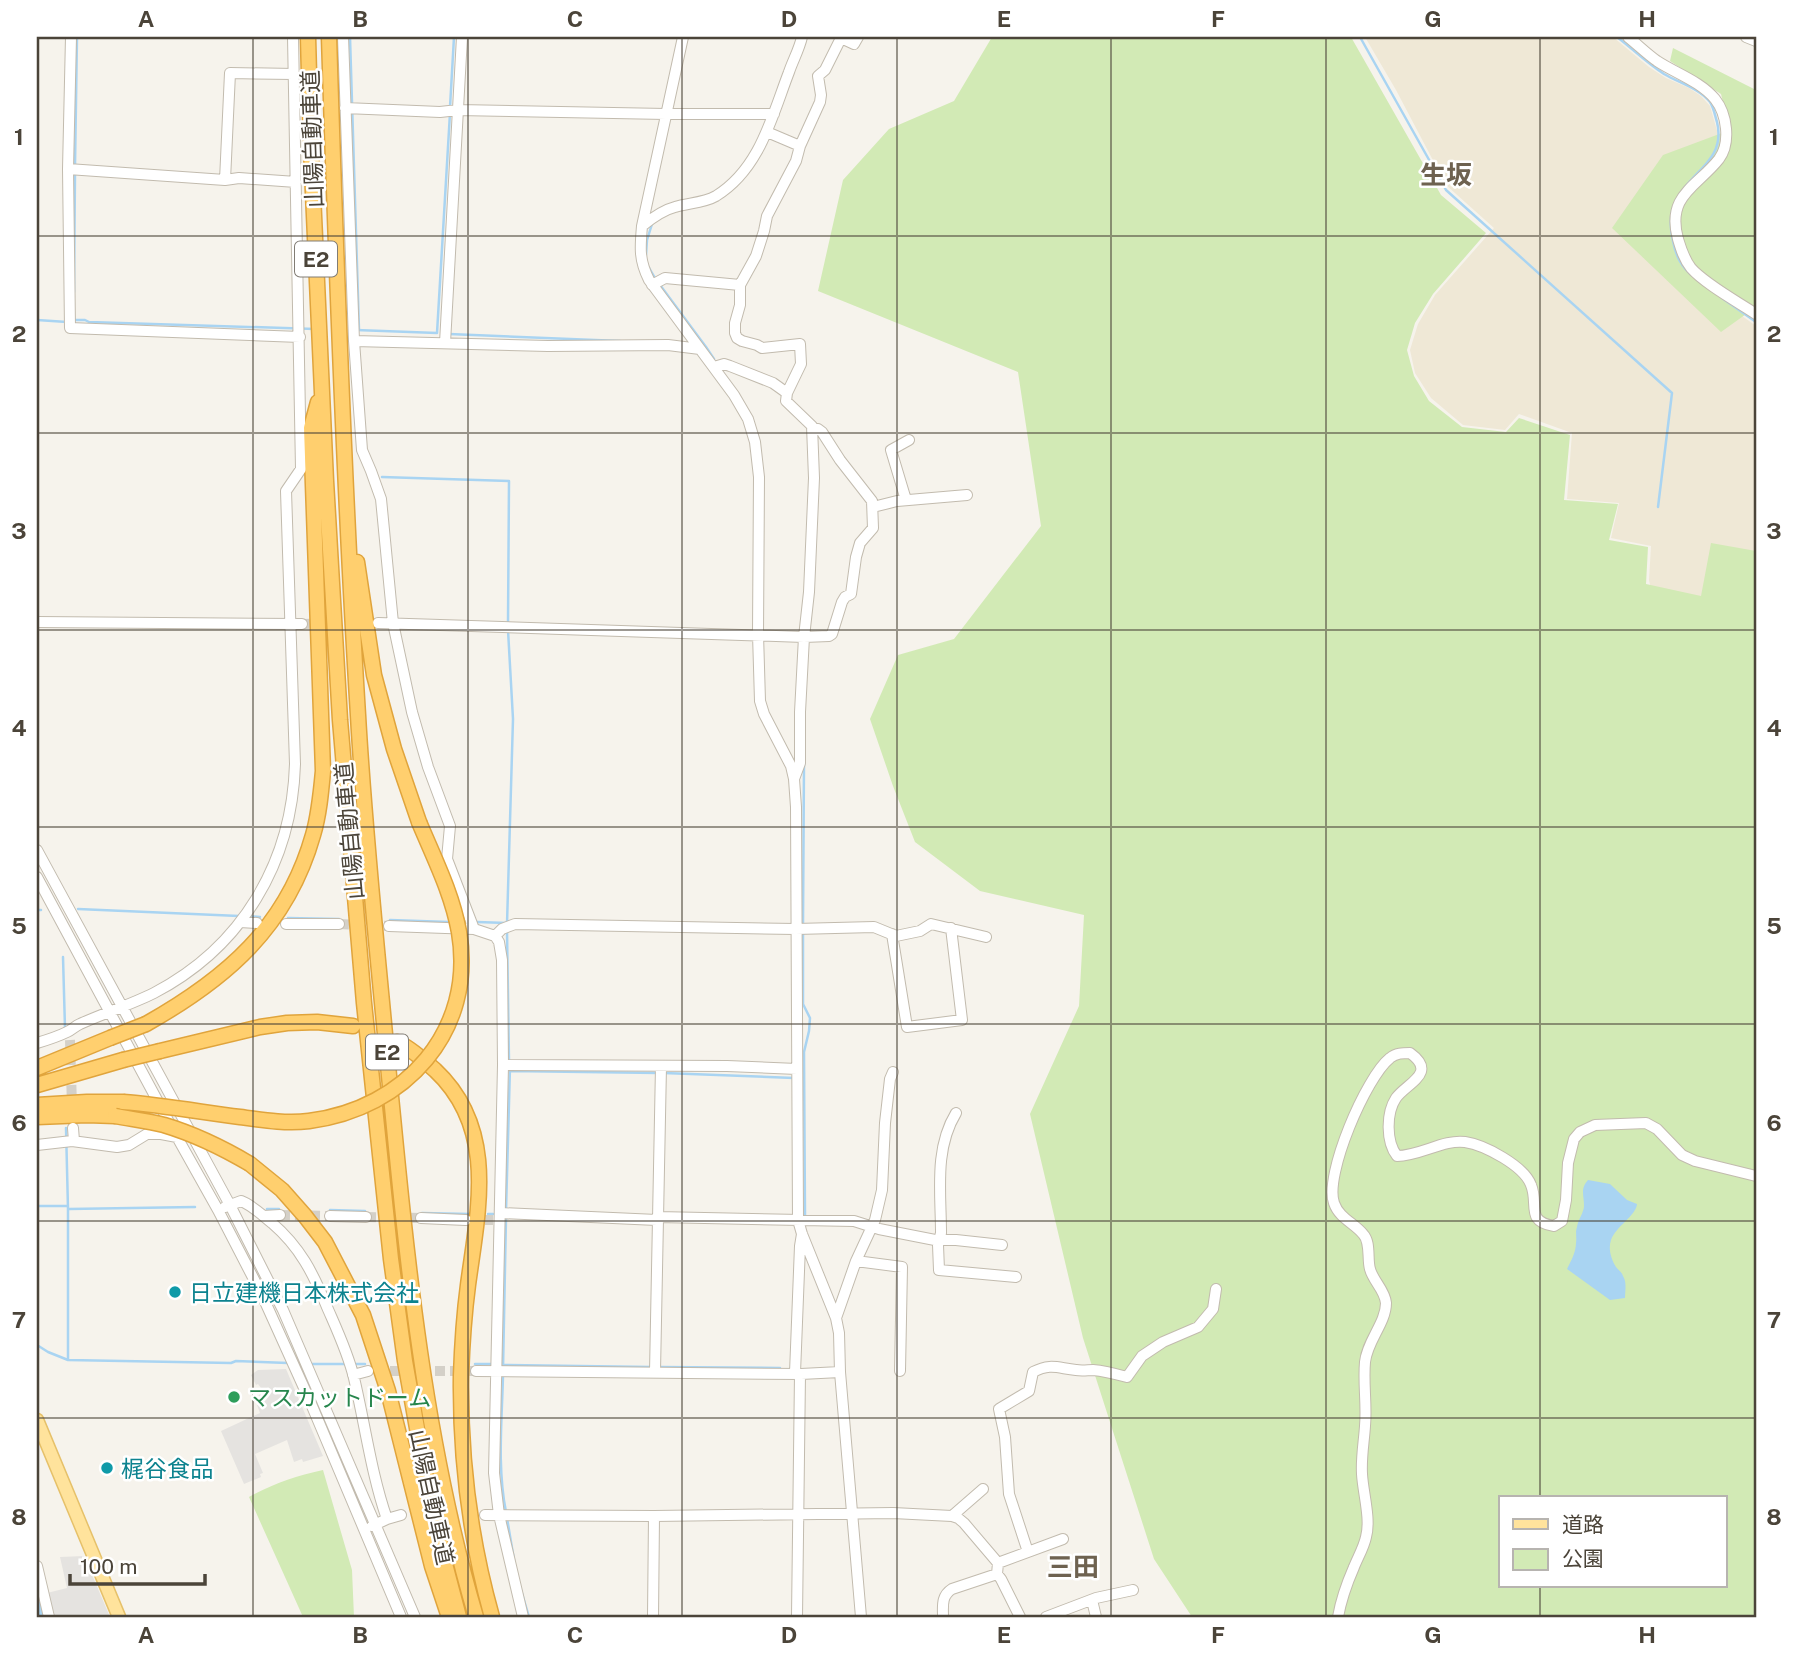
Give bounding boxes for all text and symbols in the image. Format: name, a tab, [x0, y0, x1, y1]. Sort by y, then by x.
text: A	[138, 5, 155, 32]
text: B	[352, 5, 368, 32]
text: C	[567, 5, 583, 32]
text: D	[781, 5, 797, 32]
text: E	[997, 5, 1011, 32]
text: F	[1211, 5, 1225, 32]
text: G	[1424, 5, 1442, 32]
text: H	[1638, 5, 1656, 32]
street label: 山陽自動車道	[296, 70, 328, 208]
text: 1	[14, 123, 24, 150]
text: 1	[1769, 123, 1779, 150]
district label: 生坂	[1420, 159, 1472, 190]
road number: E2	[295, 242, 337, 276]
text: 2	[12, 320, 26, 347]
text: 2	[1767, 320, 1781, 347]
text: 3	[11, 517, 27, 544]
text: 3	[1766, 517, 1782, 544]
text: 4	[11, 714, 27, 741]
text: 4	[1766, 714, 1782, 741]
street label: 山陽自動車道	[330, 761, 368, 901]
text: 5	[11, 912, 27, 939]
text: 5	[1766, 912, 1782, 939]
road number: E2	[366, 1034, 408, 1070]
text: 6	[11, 1109, 27, 1136]
text: 6	[1766, 1109, 1782, 1136]
place label: 日立建機日本株式会社	[189, 1279, 419, 1306]
marker: 日立建機日本株式会社	[167, 1284, 183, 1300]
text: 7	[12, 1306, 26, 1333]
text: 7	[1767, 1306, 1781, 1333]
place label: マスカットドーム	[248, 1384, 431, 1411]
marker: マスカットドーム	[226, 1389, 242, 1405]
street label: 山陽自動車道	[404, 1427, 460, 1567]
place label: 梶谷食品	[121, 1455, 213, 1482]
marker: 梶谷食品	[99, 1460, 115, 1476]
legend	[1499, 1496, 1727, 1588]
text: 8	[11, 1503, 27, 1530]
text: 8	[1766, 1503, 1782, 1530]
text: 道路	[1562, 1512, 1604, 1537]
scale bar	[70, 1542, 205, 1586]
text: 公園	[1562, 1546, 1604, 1571]
district label: 三田	[1047, 1551, 1099, 1582]
text: 100 m	[80, 1554, 137, 1579]
text: A	[138, 1621, 155, 1648]
text: B	[352, 1621, 368, 1648]
text: C	[567, 1621, 583, 1648]
text: D	[781, 1621, 797, 1648]
text: E	[997, 1621, 1011, 1648]
text: F	[1211, 1621, 1225, 1648]
text: G	[1424, 1621, 1442, 1648]
text: H	[1638, 1621, 1656, 1648]

